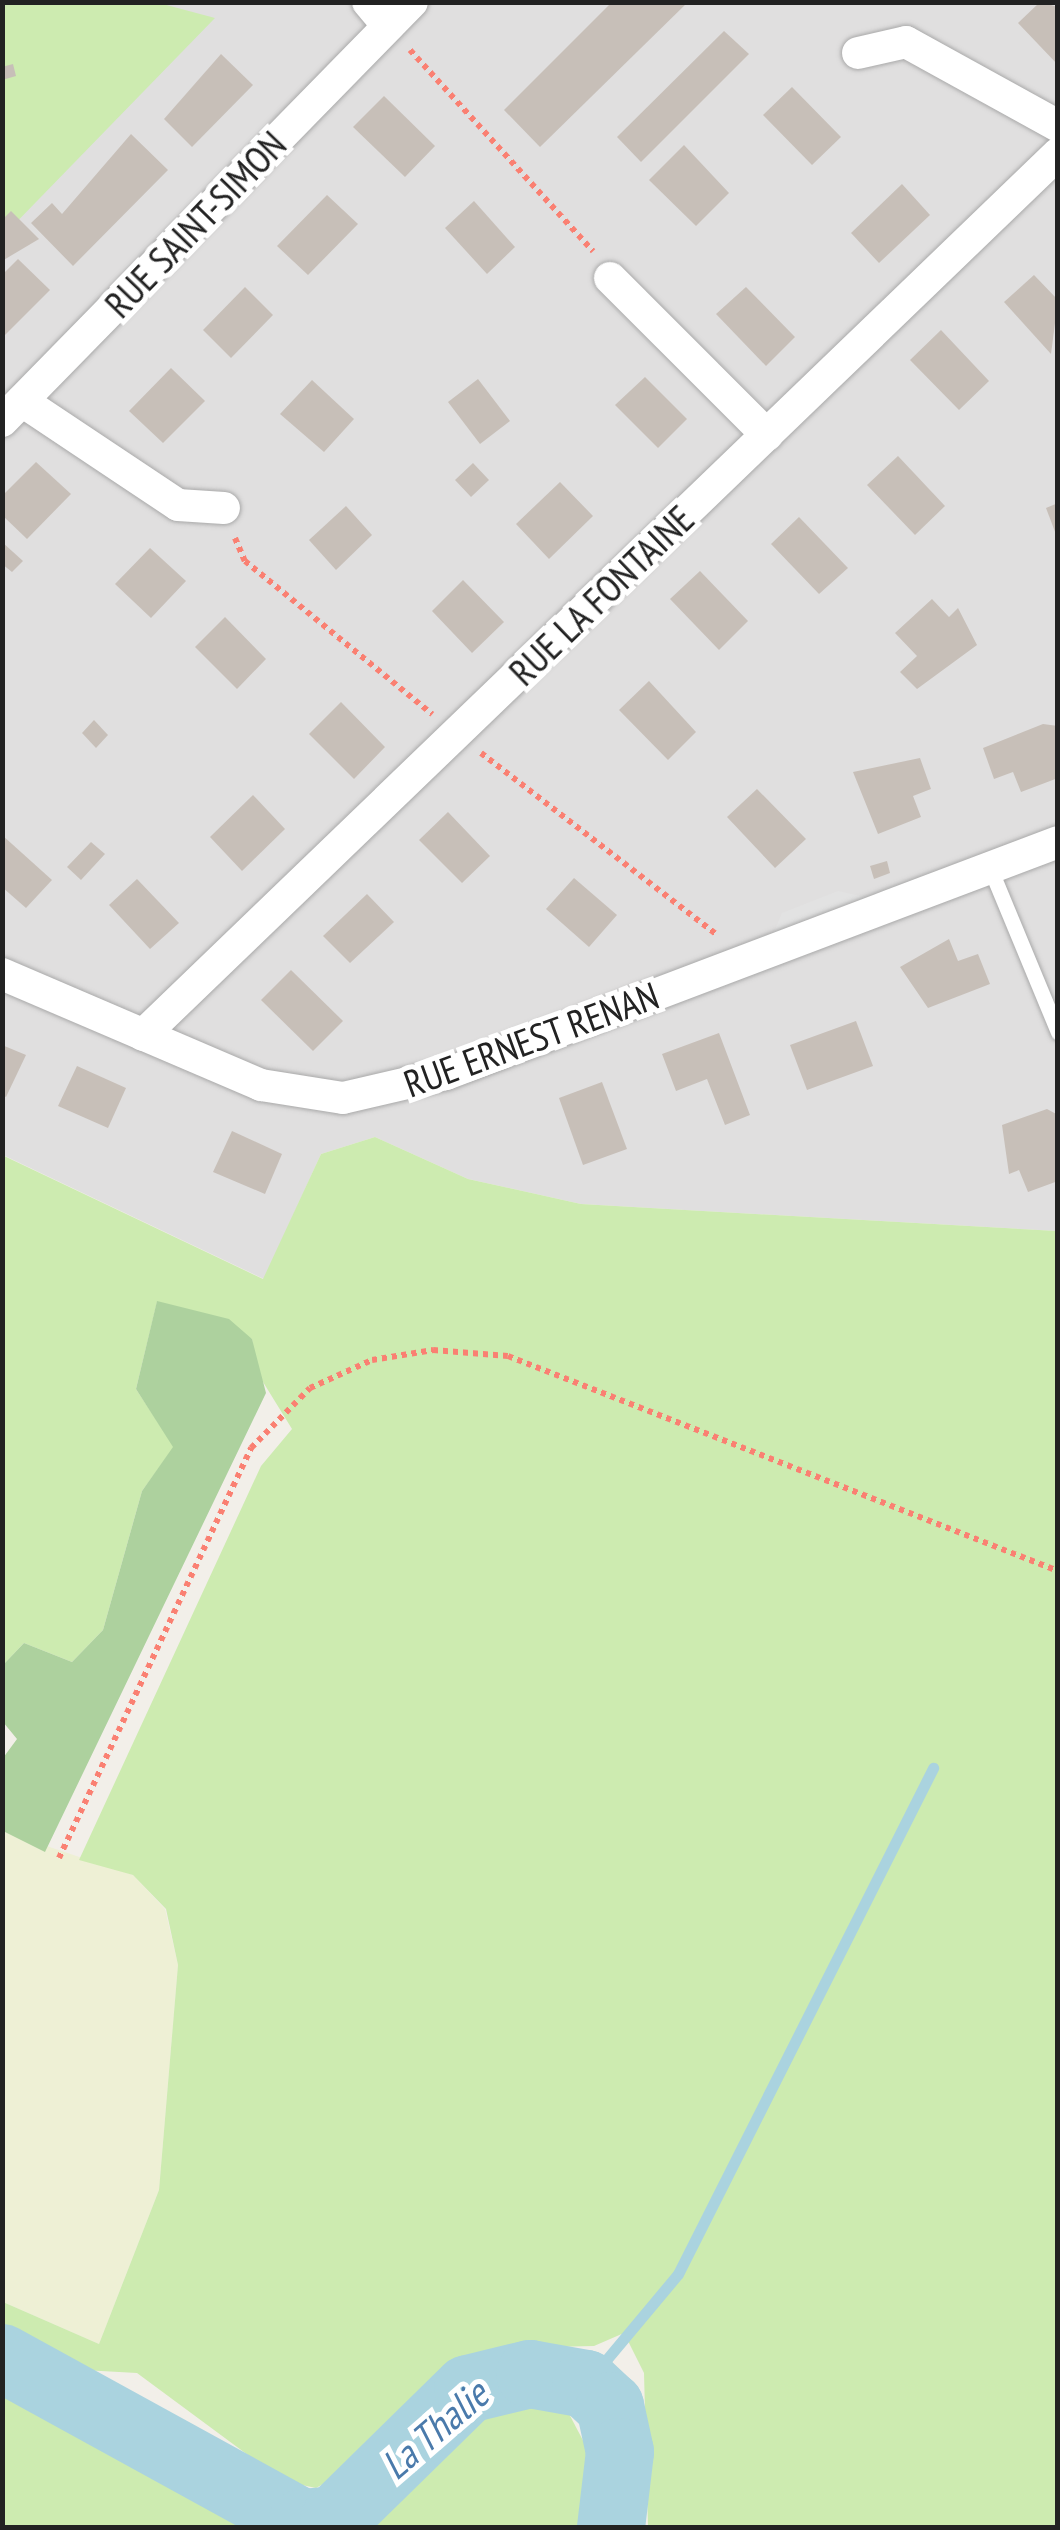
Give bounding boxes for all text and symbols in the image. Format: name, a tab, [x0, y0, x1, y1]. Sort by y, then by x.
street label: RUE SAINT-SIMON	[95, 122, 295, 326]
street label: RUE LA FONTAINE	[499, 495, 703, 695]
street label: RUE ERNEST RENAN	[397, 972, 665, 1106]
water label: La Thalie	[371, 2369, 497, 2489]

